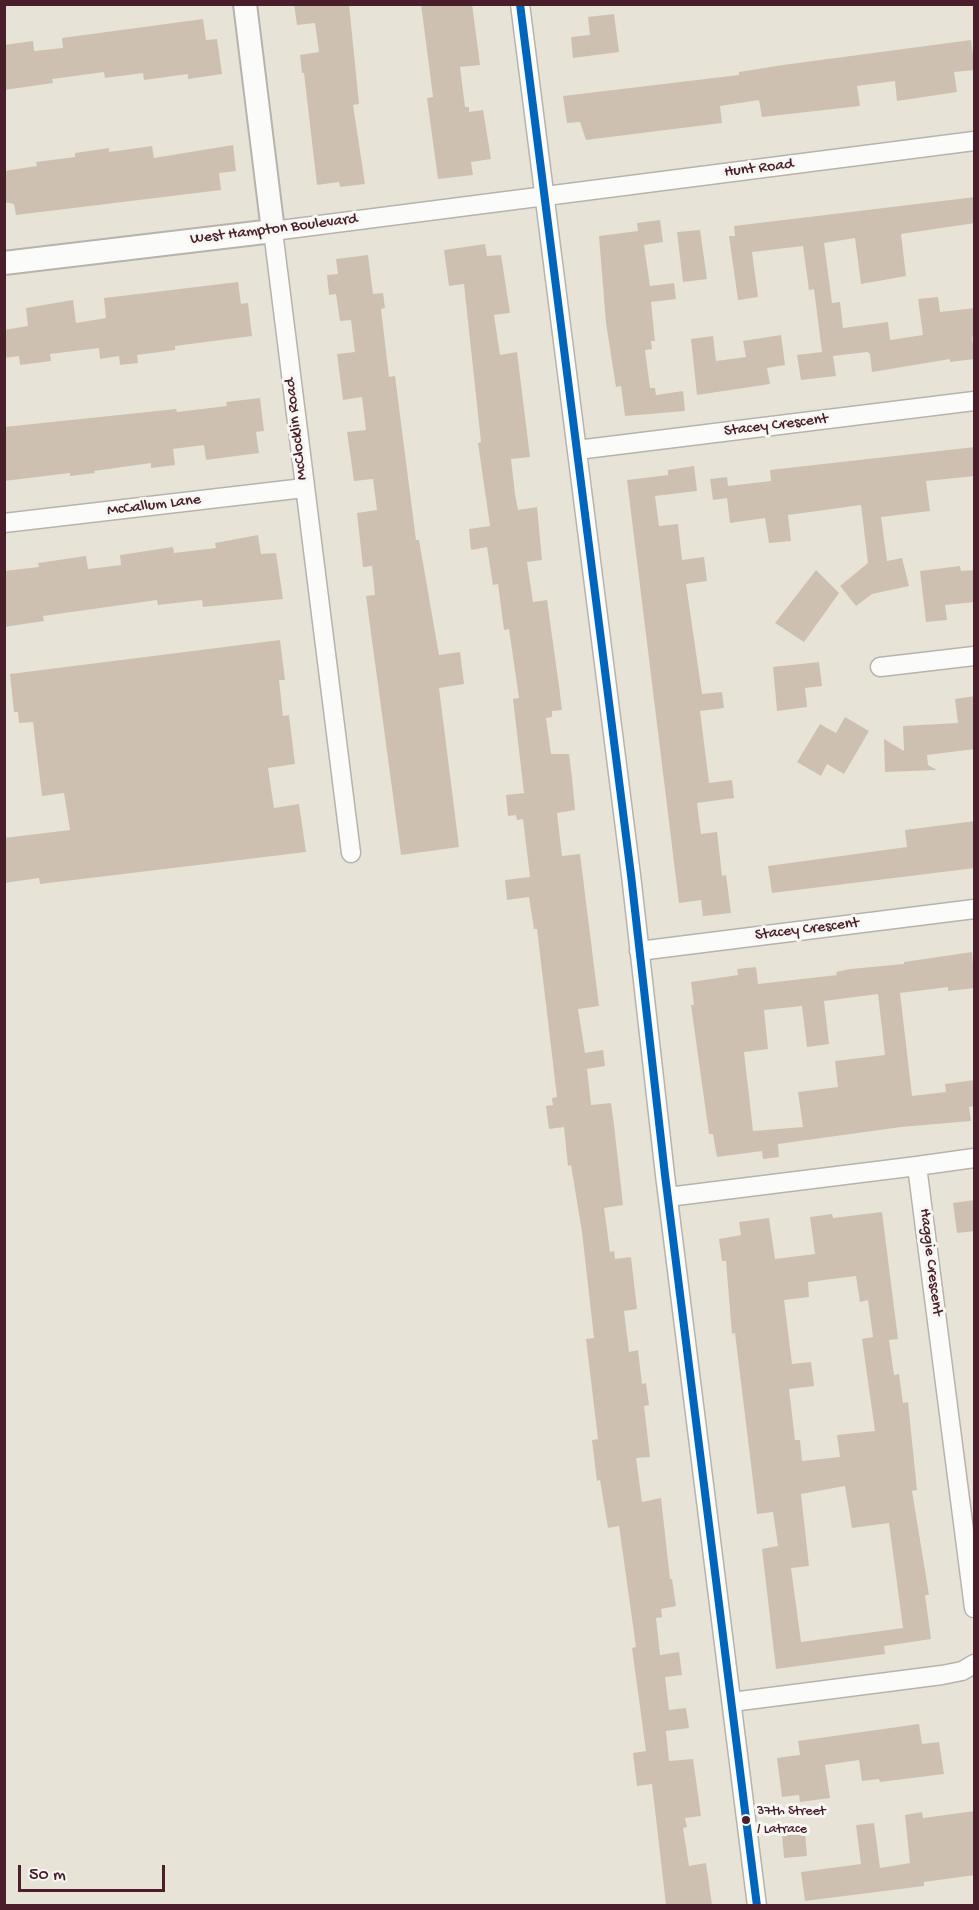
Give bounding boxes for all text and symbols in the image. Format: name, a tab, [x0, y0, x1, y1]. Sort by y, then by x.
street label: Hunt Road	[723, 155, 795, 183]
street label: West Hampton Boulevard	[189, 210, 359, 250]
street label: McClocklin Road	[281, 377, 313, 481]
street label: Stacey Crescent	[723, 410, 829, 442]
street label: McCallum Lane	[106, 491, 202, 521]
street label: Stacey Crescent	[754, 914, 860, 946]
street label: Haggie Crescent	[914, 1207, 946, 1317]
place label: 37th Street / Latrace	[757, 1804, 825, 1836]
marker: 37th Street / Latrace	[740, 1814, 752, 1826]
scale bar	[21, 1853, 168, 1891]
text: 50 m	[29, 1865, 66, 1886]

